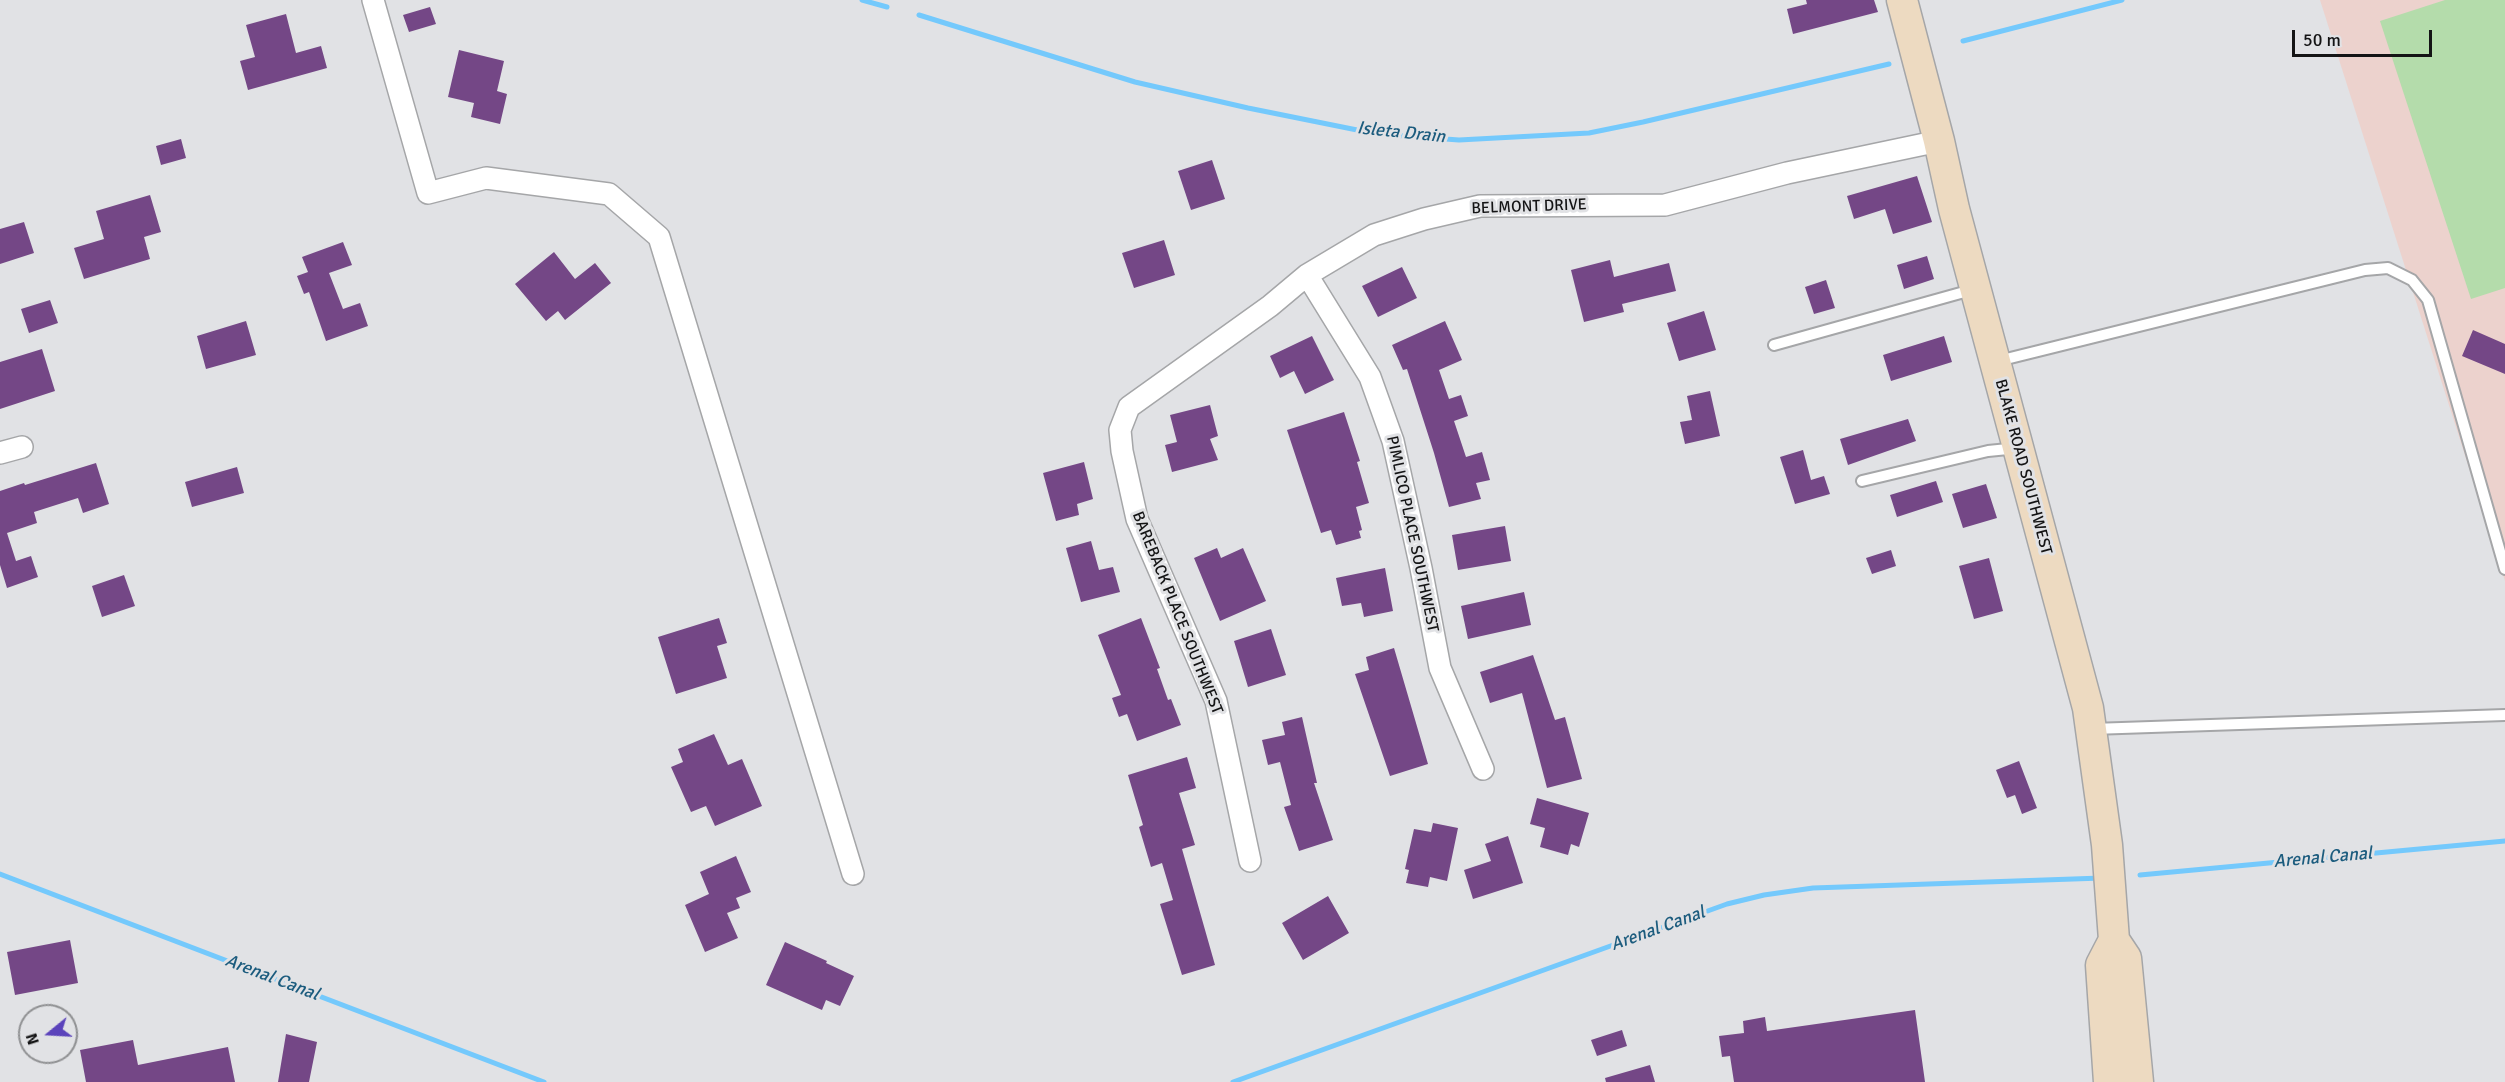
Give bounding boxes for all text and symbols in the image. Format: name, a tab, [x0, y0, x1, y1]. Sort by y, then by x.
scale bar	[2295, 18, 2434, 56]
text: 50 m	[2303, 29, 2341, 51]
water label: Isleta Drain	[1356, 118, 1446, 148]
street label: BELMONT DRIVE	[1471, 195, 1587, 219]
street label: BLAKE ROAD SOUTHWEST	[1990, 377, 2056, 557]
street label: PIMLICO PLACE SOUTHWEST	[1382, 434, 1442, 634]
street label: BAREBACK PLACE SOUTHWEST	[1127, 509, 1227, 717]
water label: Arenal Canal	[2273, 843, 2373, 873]
water label: Arenal Canal	[1608, 902, 1708, 956]
water label: Arenal Canal	[222, 950, 322, 1006]
north arrow	[18, 1004, 78, 1064]
text: N	[22, 1031, 44, 1047]

